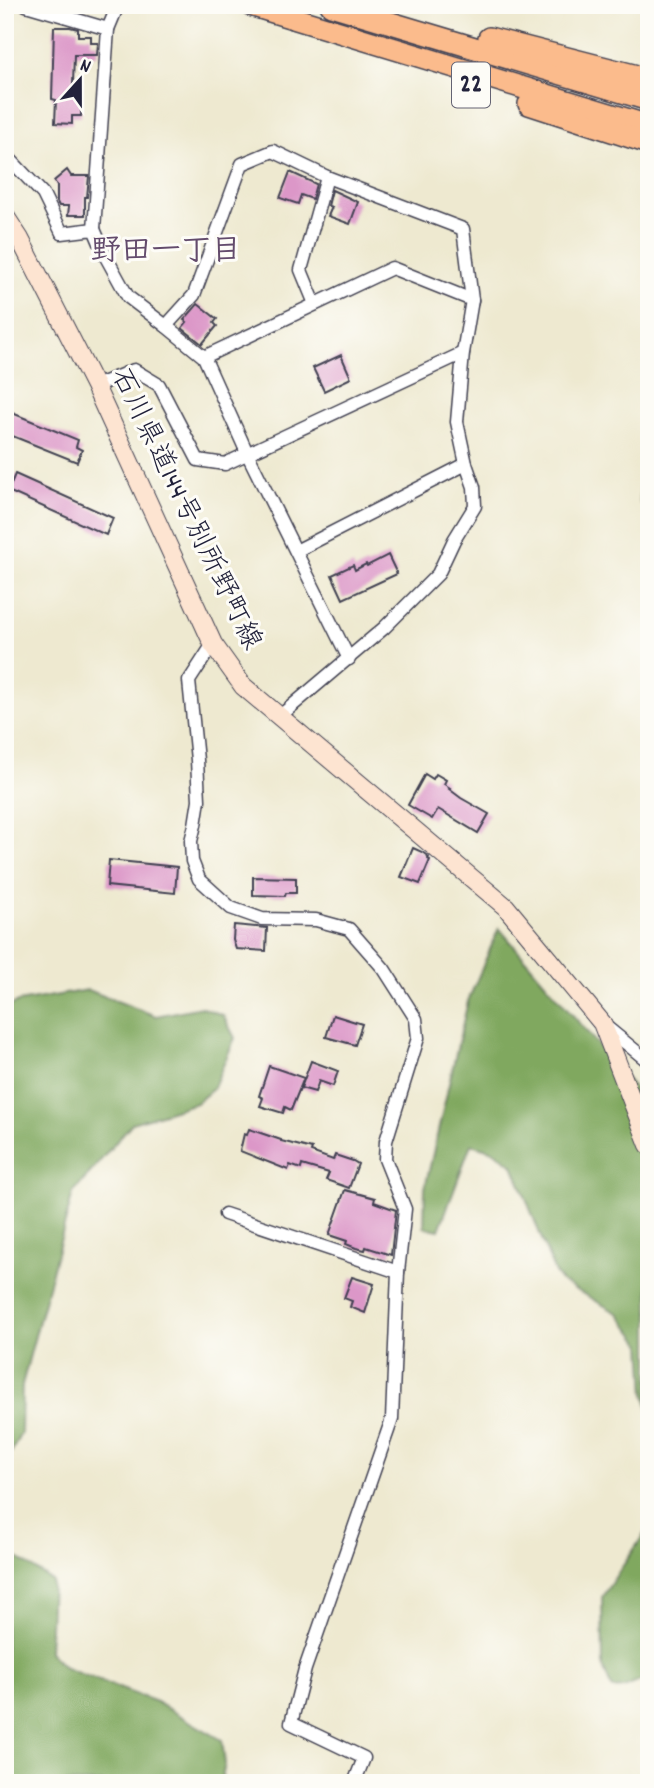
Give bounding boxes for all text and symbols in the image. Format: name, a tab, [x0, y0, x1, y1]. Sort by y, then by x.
north arrow	[46, 46, 116, 116]
text: N	[76, 53, 94, 82]
road number: 22	[452, 62, 490, 108]
district label: 野田一丁目	[91, 232, 241, 275]
street label: 石川県道144号別所野町線	[98, 362, 270, 658]

